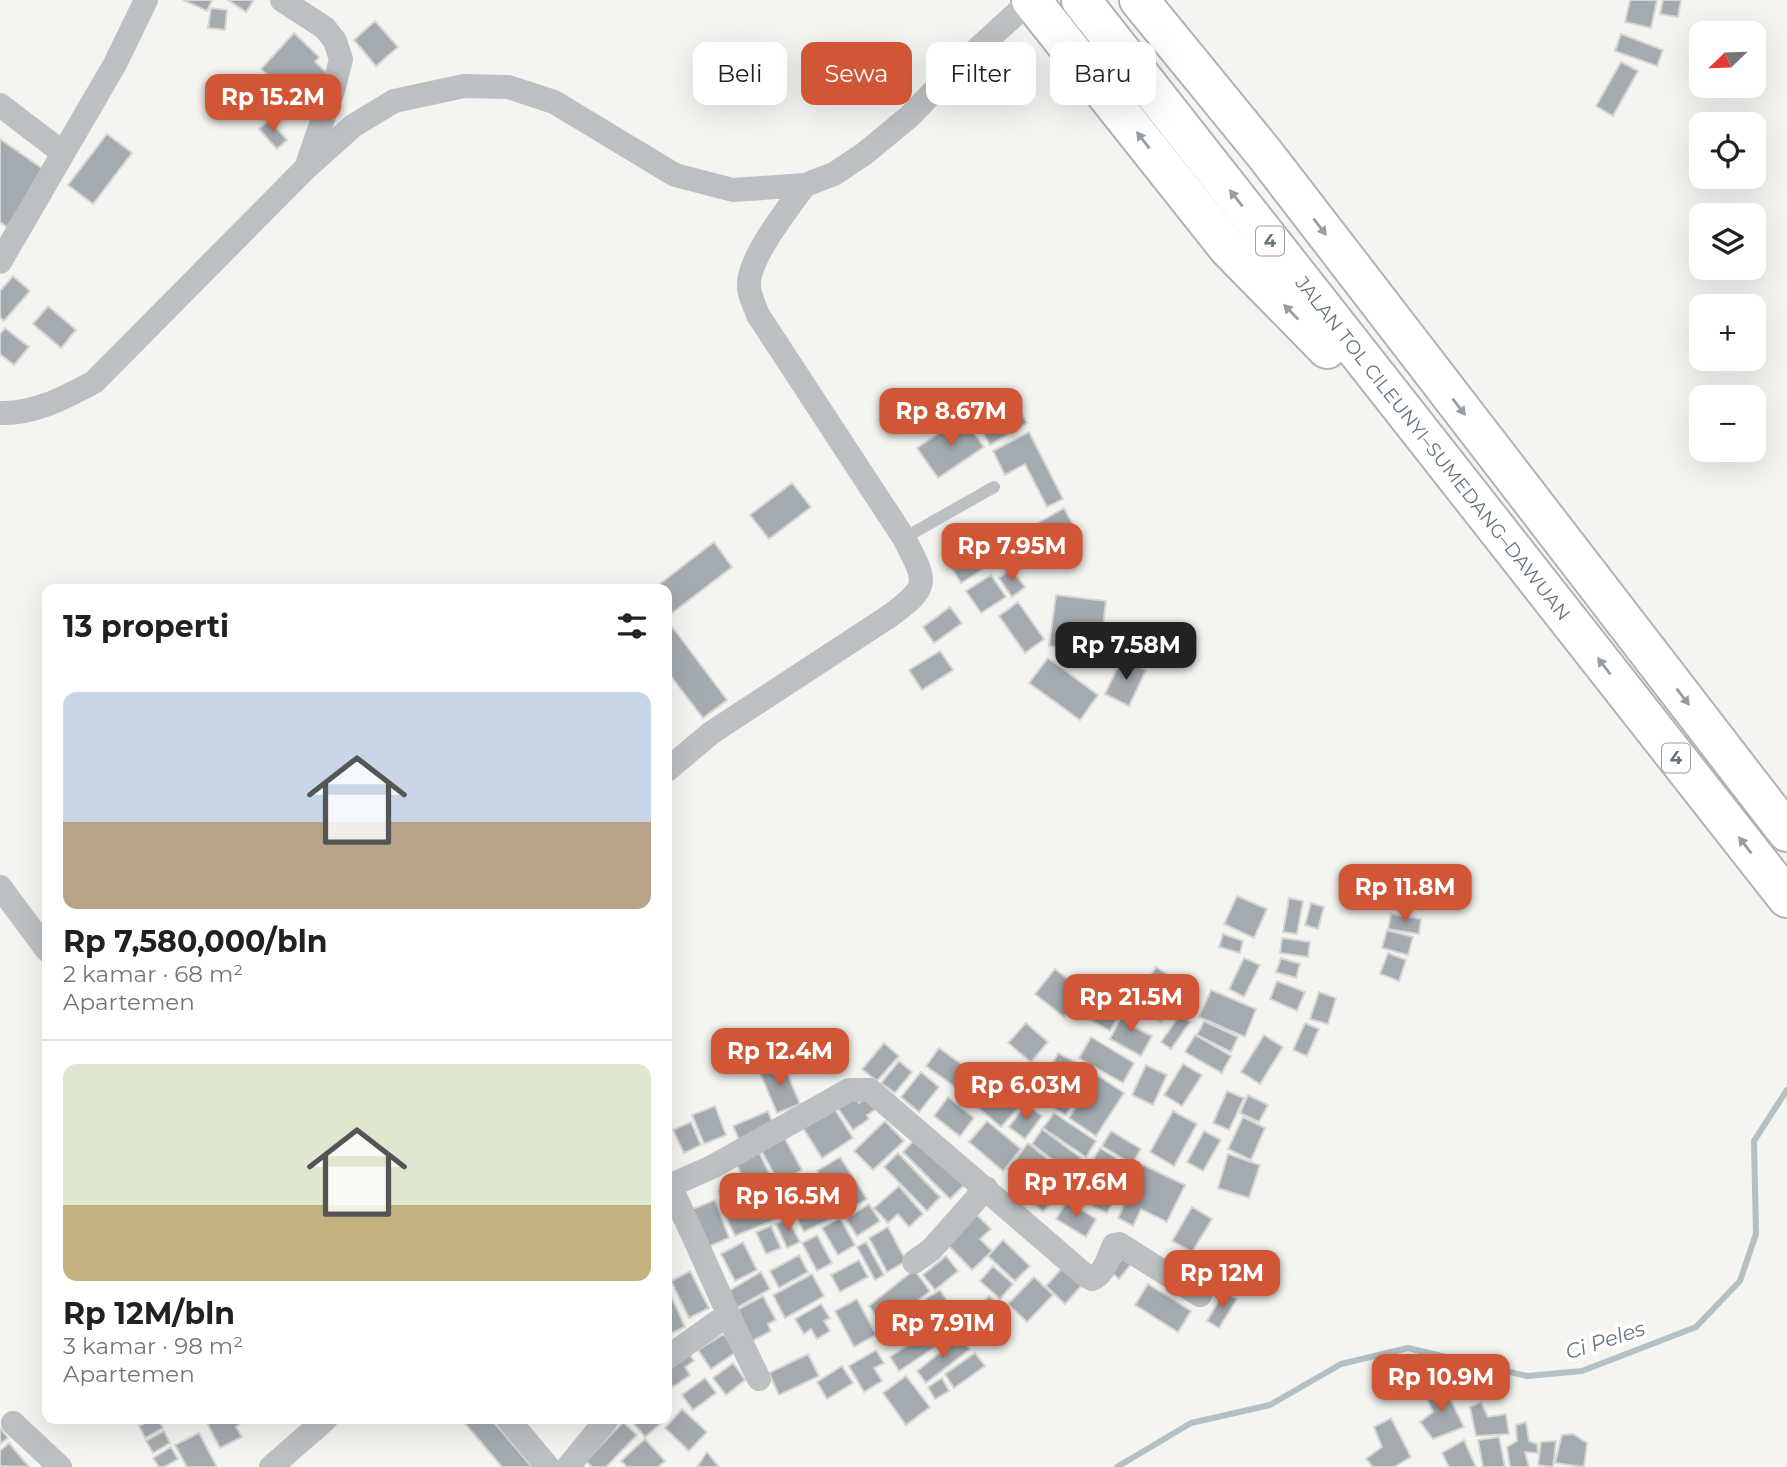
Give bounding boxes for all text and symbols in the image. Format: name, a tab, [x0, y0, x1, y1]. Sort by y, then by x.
north arrow	[1689, 21, 1766, 98]
map controls	[1689, 21, 1766, 462]
chip: Beli	[693, 42, 787, 105]
chip: Sewa	[801, 42, 912, 105]
chip: Filter	[926, 42, 1036, 105]
chip: Baru	[1050, 42, 1156, 105]
pin: Rp 15.2M	[201, 74, 345, 134]
text: Rp 15.2M	[221, 83, 325, 111]
button: locate	[1689, 112, 1766, 189]
one-way arrow	[1135, 131, 1150, 149]
one-way arrow	[1228, 189, 1243, 207]
button: layers	[1689, 203, 1766, 280]
one-way arrow	[1313, 217, 1328, 235]
road number: 4	[1256, 227, 1284, 256]
street label: JALAN TOL CILEUNYI–SUMEDANG–DAWUAN	[1290, 271, 1575, 625]
button: +	[1689, 294, 1766, 371]
one-way arrow	[1283, 304, 1299, 320]
button: −	[1689, 385, 1766, 462]
pin: Rp 8.67M	[879, 388, 1023, 448]
text: Rp 8.67M	[895, 397, 1007, 425]
one-way arrow	[1452, 398, 1466, 416]
pin: Rp 7.95M	[940, 524, 1084, 583]
text: Rp 7.95M	[958, 532, 1066, 560]
icon: filters	[613, 607, 651, 645]
text: 13 properti	[63, 608, 229, 645]
pin: Rp 7.58M	[1054, 622, 1198, 682]
text: Rp 7.58M	[1071, 631, 1181, 659]
one-way arrow	[1596, 658, 1611, 676]
one-way arrow	[1675, 687, 1690, 705]
icon: home	[294, 737, 420, 863]
road number: 4	[1662, 744, 1690, 772]
one-way arrow	[1737, 836, 1752, 854]
pin: Rp 11.8M	[1333, 864, 1477, 924]
text: Rp 11.8M	[1355, 873, 1455, 901]
text: Rp 7,580,000/bln	[63, 923, 327, 960]
text: 2 kamar · 68 m²	[63, 960, 243, 988]
pin: Rp 21.5M	[1059, 974, 1203, 1034]
text: Rp 21.5M	[1079, 983, 1183, 1011]
text: Apartemen	[63, 988, 195, 1016]
pin: Rp 12.4M	[708, 1028, 852, 1088]
text: Rp 12.4M	[727, 1037, 833, 1065]
pin: Rp 6.03M	[954, 1062, 1098, 1122]
text: Rp 6.03M	[971, 1071, 1081, 1099]
icon: home	[294, 1109, 420, 1235]
pin: Rp 17.6M	[1004, 1160, 1148, 1219]
text: Rp 17.6M	[1024, 1168, 1128, 1196]
pin: Rp 16.5M	[716, 1174, 860, 1233]
text: Rp 16.5M	[736, 1182, 840, 1210]
pin: Rp 12M	[1165, 1250, 1279, 1310]
text: Rp 12M	[1180, 1259, 1264, 1287]
text: Rp 12M/bln	[63, 1295, 235, 1332]
pin: Rp 7.91M	[871, 1300, 1015, 1360]
text: Rp 7.91M	[891, 1309, 995, 1337]
water label: Ci Peles	[1562, 1315, 1648, 1365]
text: 3 kamar · 98 m²	[63, 1332, 243, 1360]
pin: Rp 10.9M	[1369, 1354, 1513, 1414]
text: Apartemen	[63, 1360, 195, 1388]
text: Rp 10.9M	[1388, 1363, 1494, 1391]

